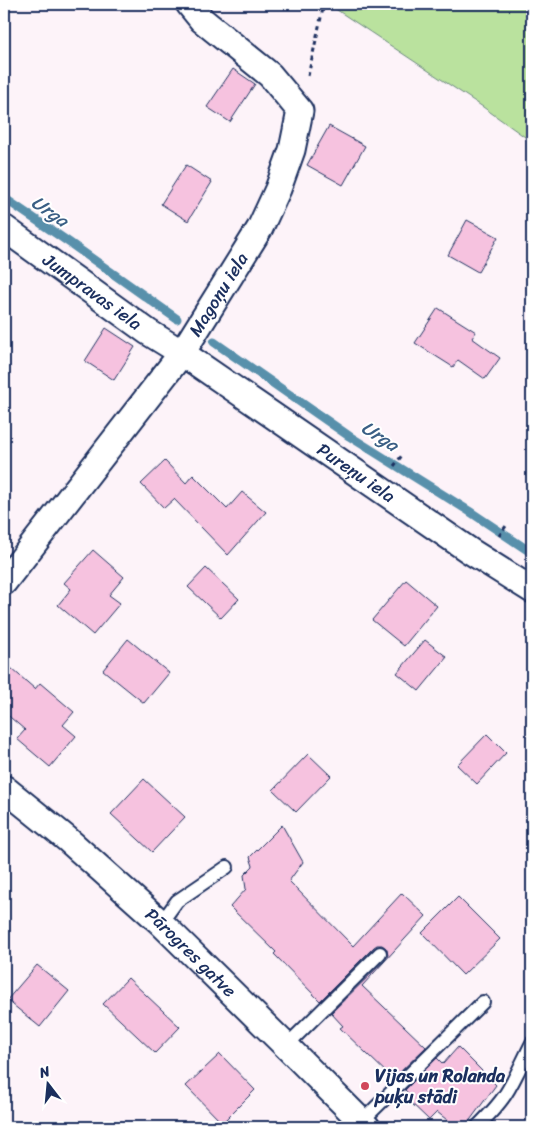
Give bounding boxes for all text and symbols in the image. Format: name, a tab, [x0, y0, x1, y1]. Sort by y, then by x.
water label: Urga	[24, 186, 77, 237]
street label: Jumpravas iela	[35, 244, 149, 339]
street label: Magoņu iela	[180, 246, 257, 343]
water label: Urga	[354, 411, 407, 461]
street label: Pureņu iela	[310, 434, 402, 511]
street label: Pārogres gatve	[137, 900, 244, 1005]
north arrow	[22, 1058, 72, 1108]
text: N	[35, 1059, 53, 1086]
place label: Vijas un Rolanda puķu stādi	[374, 1060, 506, 1113]
marker: Vijas un Rolanda puķu stādi	[359, 1080, 371, 1092]

